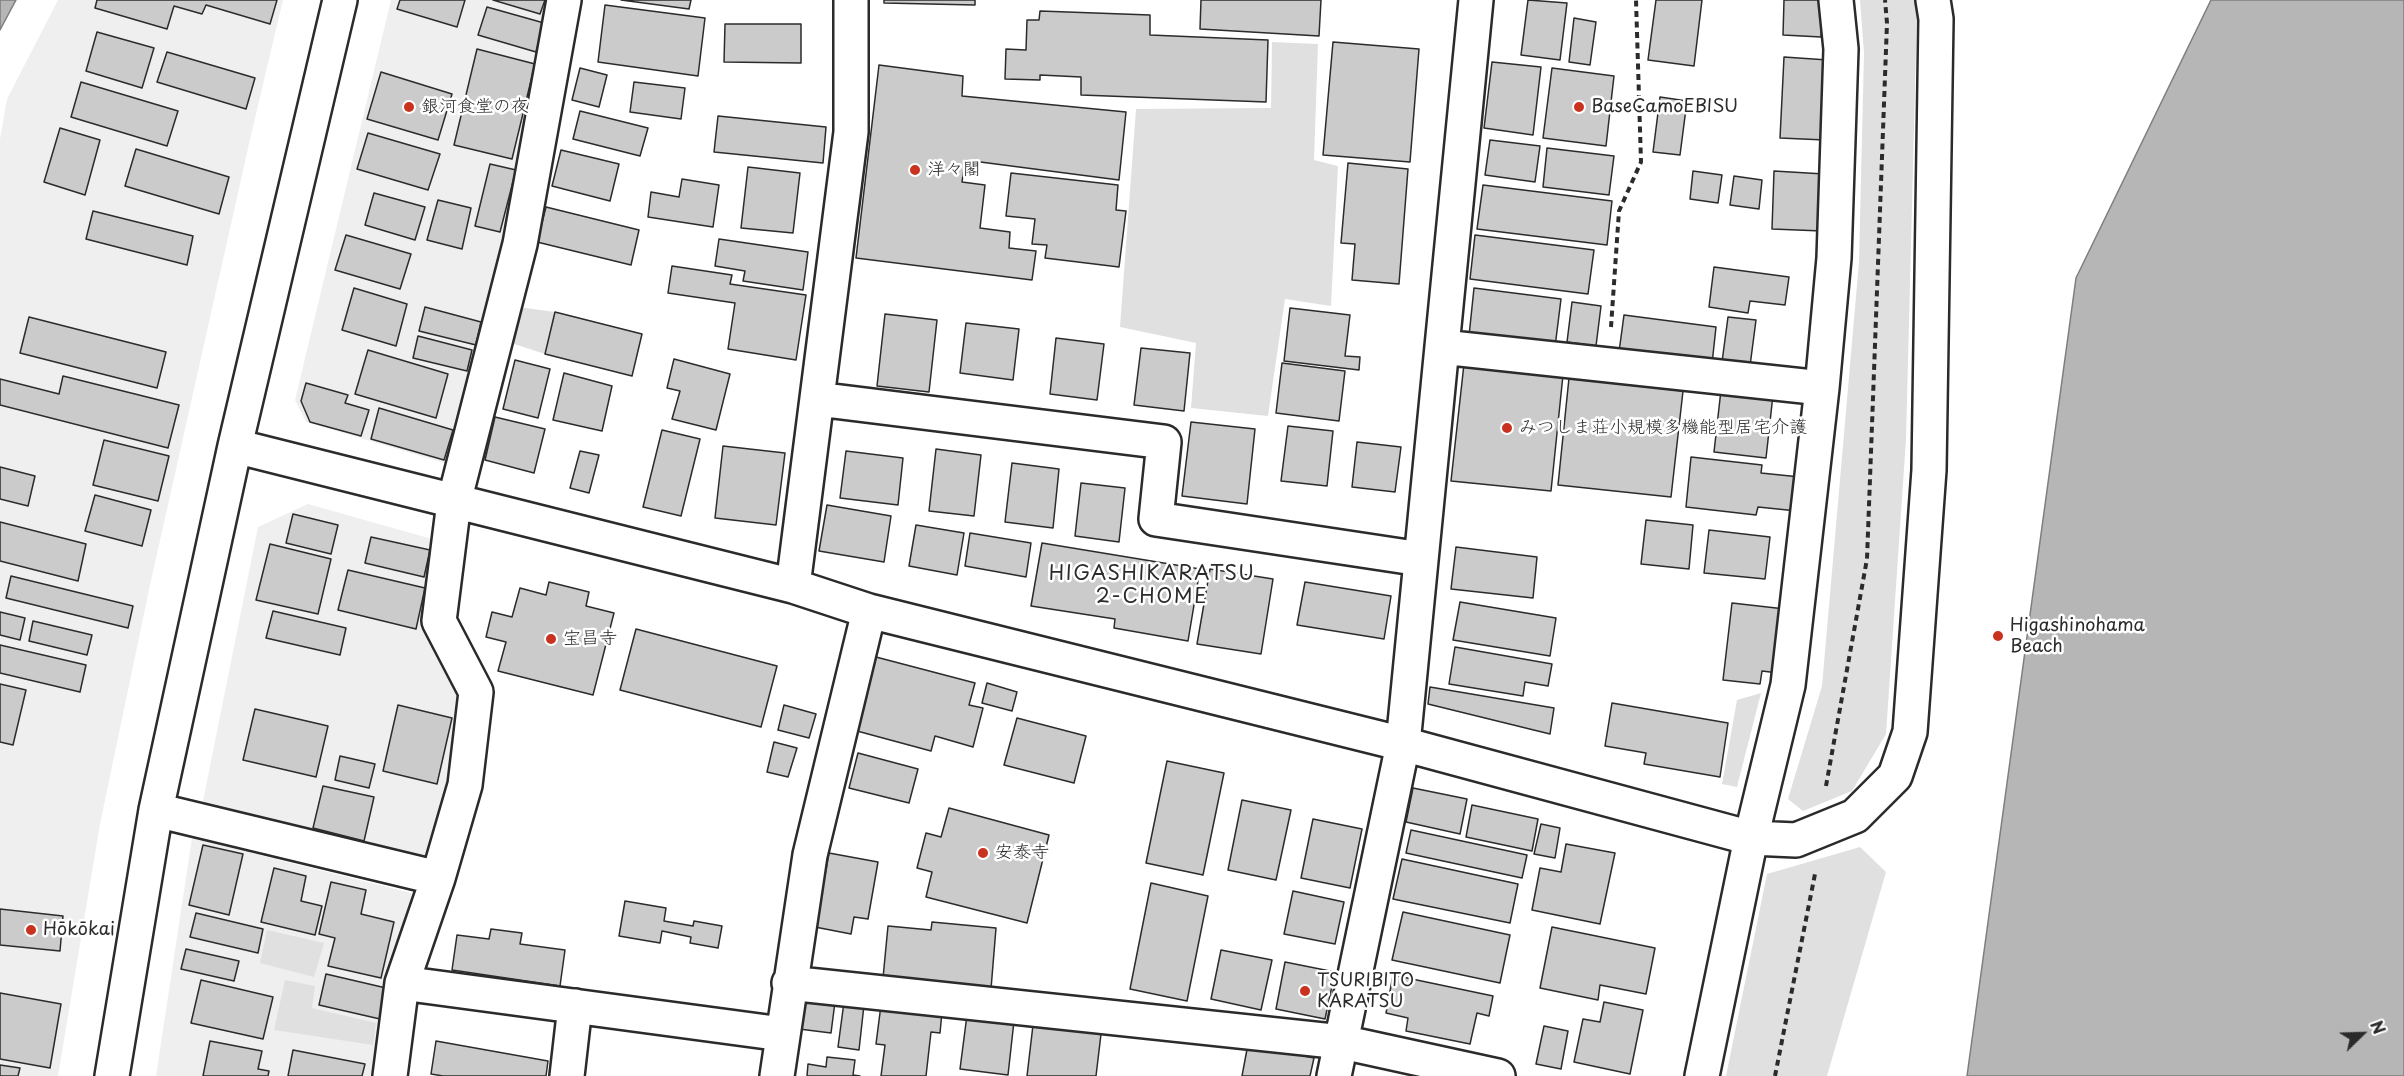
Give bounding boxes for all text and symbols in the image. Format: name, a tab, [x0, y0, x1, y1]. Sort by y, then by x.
place label: 銀河食堂の夜	[421, 96, 529, 118]
place label: BaseCamoEBISU	[1591, 96, 1738, 118]
marker: 銀河食堂の夜	[402, 100, 416, 114]
marker: BaseCamoEBISU	[1572, 100, 1586, 114]
place label: 洋々閣	[927, 159, 981, 181]
marker: 洋々閣	[908, 163, 922, 177]
place label: みつしま荘小規模多機能型居宅介護	[1519, 417, 1807, 439]
marker: みつしま荘小規模多機能型居宅介護	[1500, 421, 1514, 435]
district label: HIGASHIKARATSU 2-CHOME	[1049, 562, 1255, 609]
place label: Higashinohama Beach	[2010, 615, 2145, 658]
place label: 宝昌寺	[563, 628, 617, 650]
marker: Higashinohama Beach	[1991, 629, 2005, 643]
marker: 宝昌寺	[544, 632, 558, 646]
place label: 安泰寺	[995, 842, 1049, 864]
marker: 安泰寺	[976, 846, 990, 860]
place label: Hōkōkai	[43, 919, 115, 941]
marker: Hōkōkai	[24, 923, 38, 937]
place label: TSURIBITO KARATSU	[1317, 970, 1414, 1012]
marker: TSURIBITO KARATSU	[1298, 984, 1312, 998]
north arrow	[2332, 1004, 2392, 1064]
text: N	[2365, 1016, 2392, 1037]

